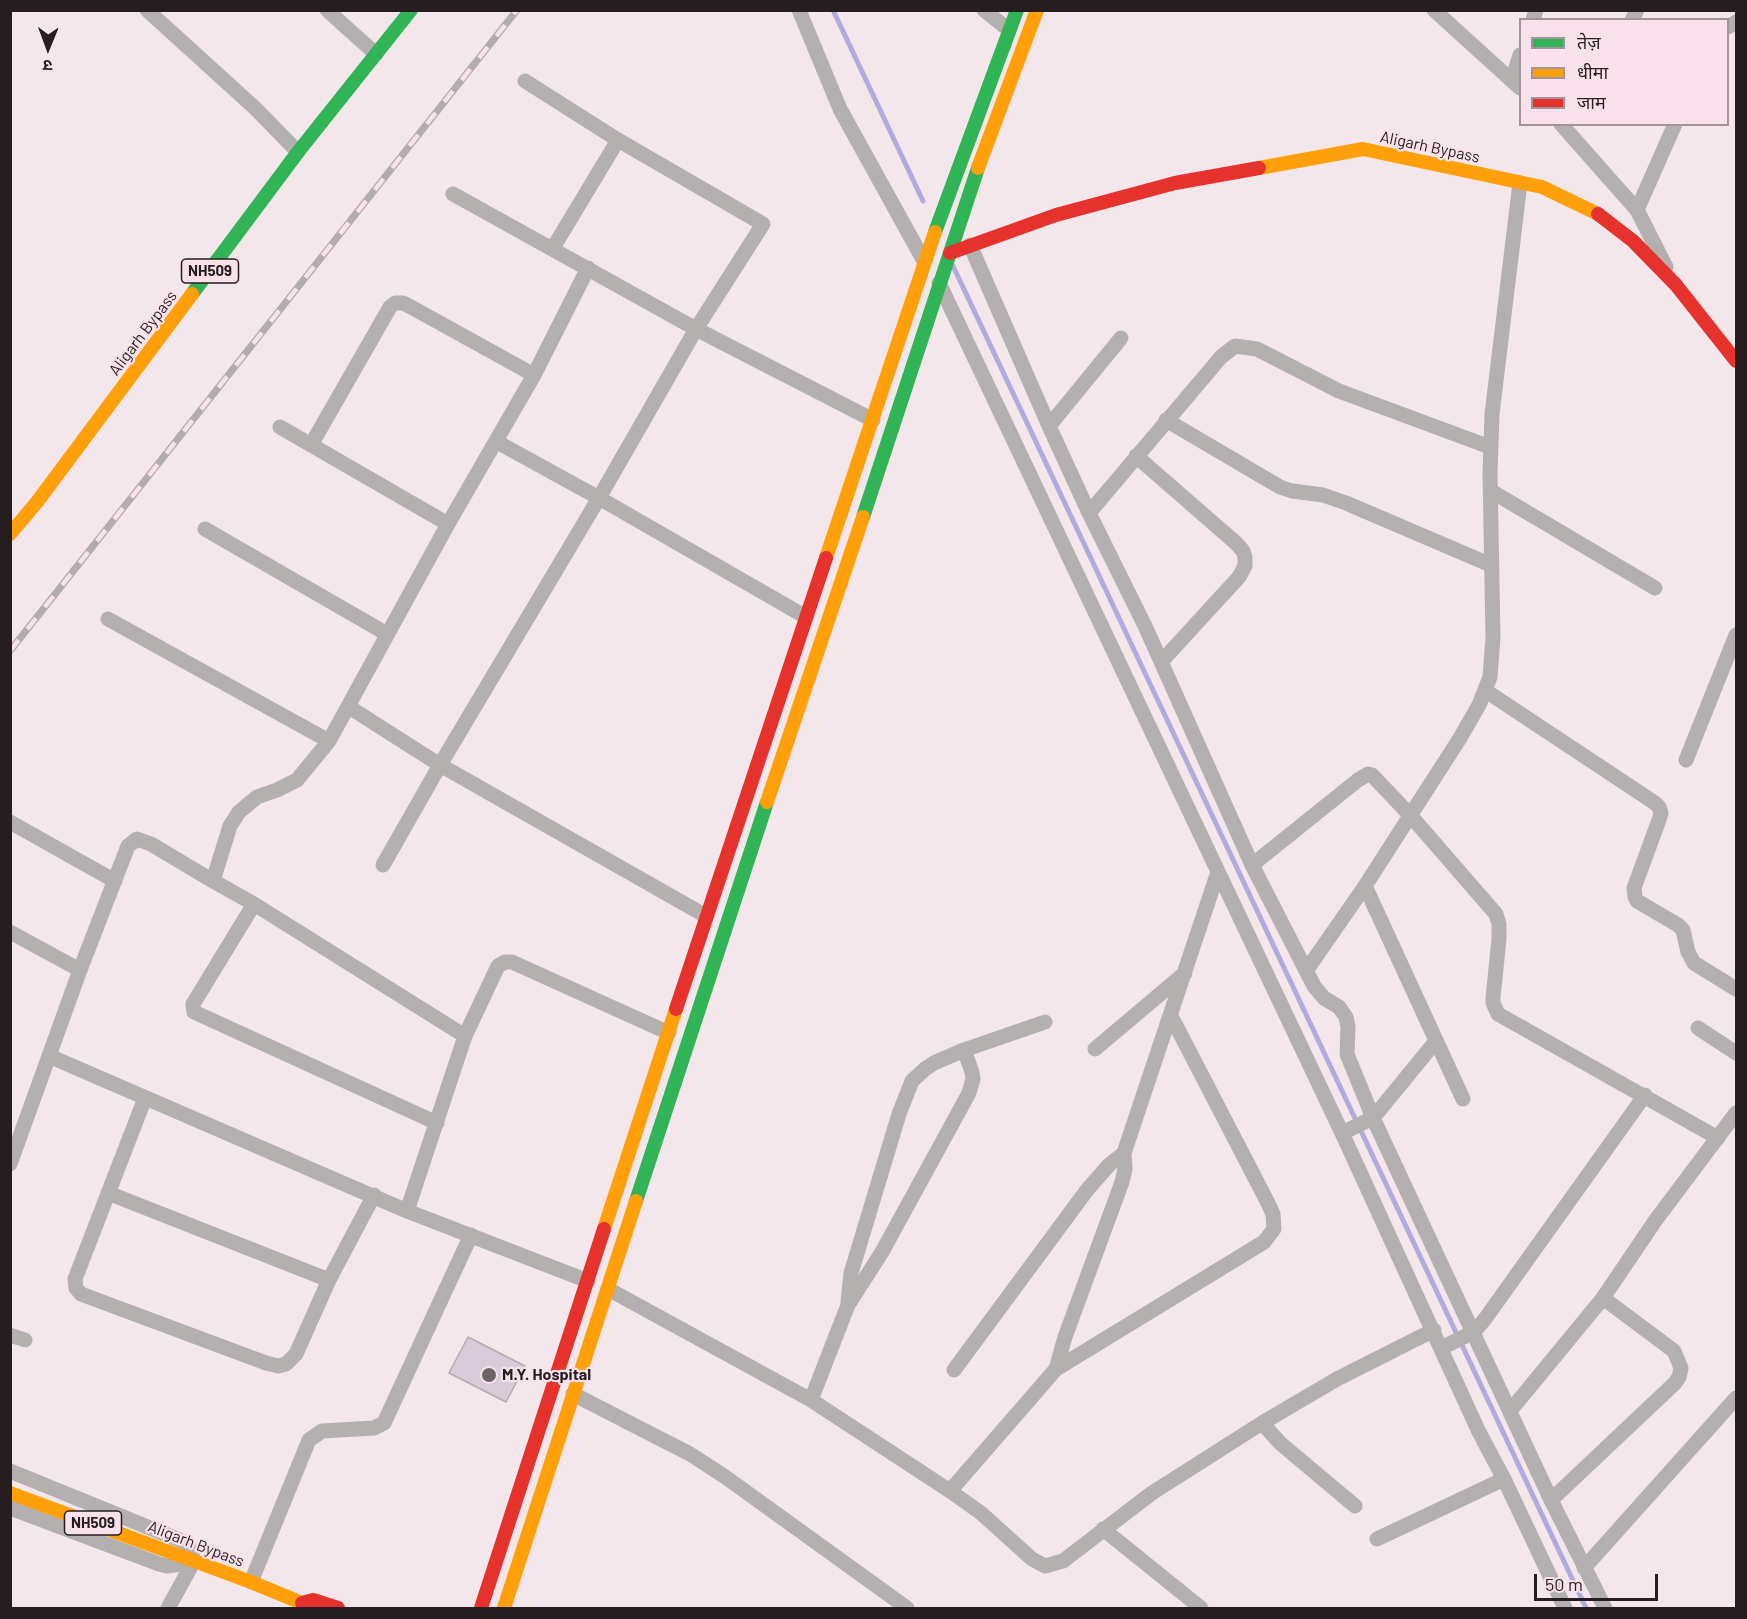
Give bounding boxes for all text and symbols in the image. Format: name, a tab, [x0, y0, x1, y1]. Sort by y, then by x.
north arrow	[18, 18, 78, 78]
legend	[1519, 18, 1729, 126]
text: तेज़	[1577, 31, 1601, 53]
text: उ	[43, 57, 53, 76]
text: धीमा	[1577, 61, 1608, 83]
text: जाम	[1577, 91, 1606, 113]
street label: Aligarh Bypass	[1378, 127, 1482, 167]
road number: NH509	[182, 259, 238, 283]
street label: Aligarh Bypass	[105, 287, 181, 379]
place label: M.Y. Hospital	[502, 1365, 591, 1385]
marker: M.Y. Hospital	[480, 1366, 498, 1384]
road number: NH509	[64, 1511, 122, 1535]
street label: Aligarh Bypass	[145, 1517, 247, 1571]
scale bar	[1537, 1562, 1662, 1600]
text: 50 m	[1545, 1573, 1583, 1595]

